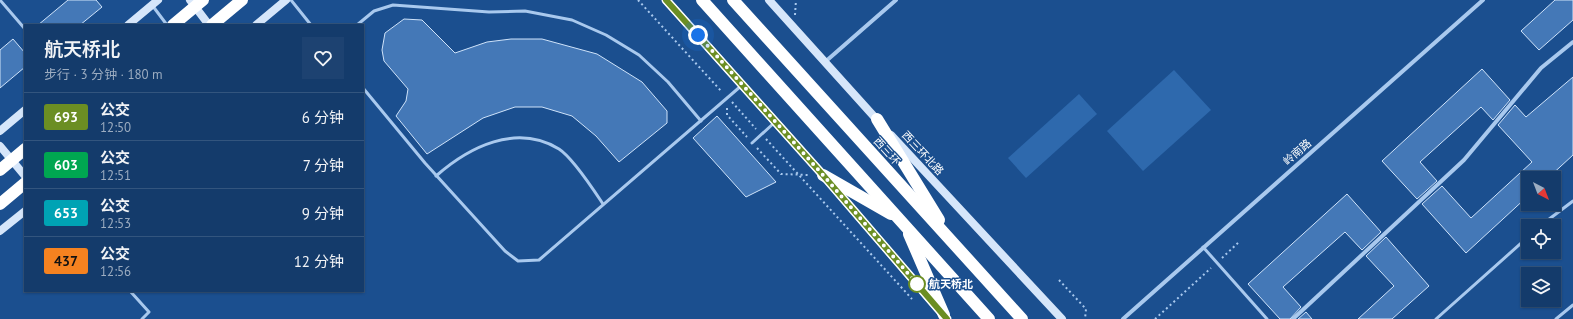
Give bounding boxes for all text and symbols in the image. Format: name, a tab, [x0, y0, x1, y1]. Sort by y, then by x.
your location	[688, 25, 708, 45]
text: 航天桥北	[44, 37, 120, 61]
button: heart	[302, 37, 344, 79]
text: 步行 · 3 分钟 · 180 m	[44, 66, 163, 83]
text: 公交	[100, 100, 130, 119]
text: 693	[54, 108, 78, 126]
text: 6 分钟	[302, 108, 344, 127]
text: 12:50	[100, 119, 131, 136]
street label: 西三环北路	[899, 128, 947, 178]
street label: 西三环	[871, 134, 903, 168]
street label: 岭南路	[1280, 136, 1314, 168]
text: 公交	[100, 148, 130, 167]
text: 603	[54, 156, 78, 174]
text: 7 分钟	[303, 156, 344, 175]
text: 12:51	[100, 167, 131, 184]
north arrow	[1521, 171, 1561, 211]
map controls	[1521, 171, 1561, 307]
text: 公交	[100, 196, 130, 215]
text: 653	[54, 204, 78, 222]
text: 9 分钟	[302, 204, 344, 223]
text: 12:53	[100, 215, 131, 232]
button: locate	[1521, 219, 1561, 259]
text: 公交	[100, 244, 130, 263]
text: 437	[54, 252, 78, 270]
text: 12 分钟	[294, 252, 344, 271]
text: 12:56	[100, 263, 131, 280]
button: layers	[1521, 267, 1561, 307]
marker: 航天桥北	[908, 275, 926, 293]
place label: 航天桥北	[929, 277, 973, 291]

